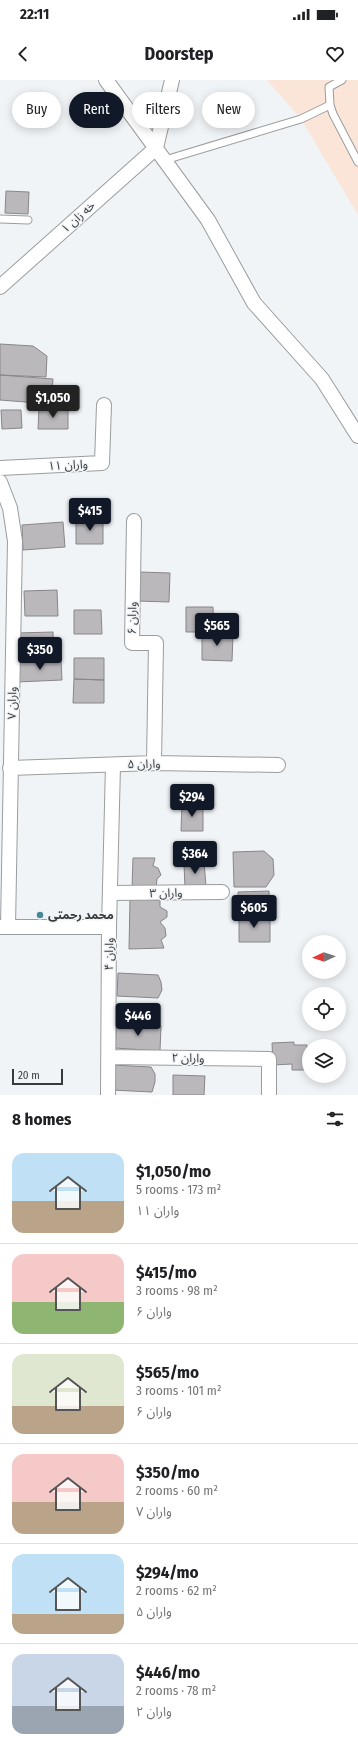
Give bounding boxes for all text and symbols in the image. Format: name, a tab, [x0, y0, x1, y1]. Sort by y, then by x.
text: 22:11	[20, 5, 49, 23]
icon: back	[12, 43, 34, 65]
text: Doorstep	[144, 43, 214, 65]
icon: heart	[324, 43, 346, 65]
chip: Buy	[12, 92, 61, 128]
chip: Rent	[69, 92, 124, 128]
chip: Filters	[132, 92, 194, 128]
chip: New	[202, 92, 255, 128]
street label: خه زان ۱	[58, 198, 98, 236]
pin: $1,050	[20, 385, 86, 419]
text: $1,050	[36, 390, 70, 405]
street label: واران ۱۱	[48, 457, 88, 473]
pin: $415	[66, 498, 114, 532]
text: $415	[78, 503, 102, 518]
street label: واران ۶	[125, 601, 139, 635]
pin: $565	[193, 613, 241, 647]
text: $565	[204, 618, 230, 633]
pin: $350	[16, 637, 64, 671]
text: $350	[27, 642, 53, 657]
street label: واران ۷	[5, 686, 19, 720]
street label: واران ۵	[127, 757, 161, 771]
pin: $294	[168, 784, 216, 818]
text: $294	[179, 789, 205, 804]
pin: $364	[171, 841, 219, 875]
text: $364	[182, 846, 208, 861]
street label: واران ۳	[149, 886, 183, 900]
pin: $605	[230, 895, 278, 929]
text: $605	[241, 900, 267, 915]
place label: محمد رحمتی	[48, 908, 114, 922]
marker: محمد رحمتی	[35, 910, 45, 920]
north arrow	[302, 935, 346, 979]
map controls	[302, 935, 346, 1083]
street label: واران ۴	[102, 937, 116, 971]
button: locate	[302, 987, 346, 1031]
pin: $446	[114, 1003, 162, 1037]
text: $446	[125, 1008, 151, 1023]
button: layers	[302, 1039, 346, 1083]
street label: واران ۲	[171, 1051, 205, 1065]
scale bar	[12, 1067, 63, 1086]
text: 20 m	[18, 1069, 40, 1082]
icon: filters	[324, 1108, 346, 1130]
text: 8 homes	[12, 1109, 72, 1130]
text: $1,050/mo	[136, 1161, 211, 1182]
icon: home	[44, 1169, 92, 1217]
text: 5 rooms · 173 m²	[136, 1182, 221, 1197]
text: واران ۱۱	[136, 1203, 179, 1218]
text: $415/mo	[136, 1262, 197, 1283]
icon: home	[44, 1270, 92, 1318]
text: 3 rooms · 98 m²	[136, 1283, 218, 1298]
text: واران ۶	[136, 1304, 172, 1319]
text: $565/mo	[136, 1362, 199, 1383]
icon: home	[44, 1370, 92, 1418]
text: 3 rooms · 101 m²	[136, 1383, 221, 1398]
text: واران ۶	[136, 1404, 172, 1419]
text: $350/mo	[136, 1462, 200, 1483]
icon: home	[44, 1470, 92, 1518]
text: 2 rooms · 60 m²	[136, 1483, 218, 1498]
text: واران ۷	[136, 1504, 172, 1519]
text: $294/mo	[136, 1562, 199, 1583]
icon: home	[44, 1570, 92, 1618]
text: 2 rooms · 62 m²	[136, 1583, 217, 1598]
text: واران ۵	[136, 1604, 172, 1619]
text: $446/mo	[136, 1662, 200, 1683]
icon: home	[44, 1670, 92, 1718]
text: 2 rooms · 78 m²	[136, 1683, 216, 1698]
text: واران ۲	[136, 1704, 172, 1719]

